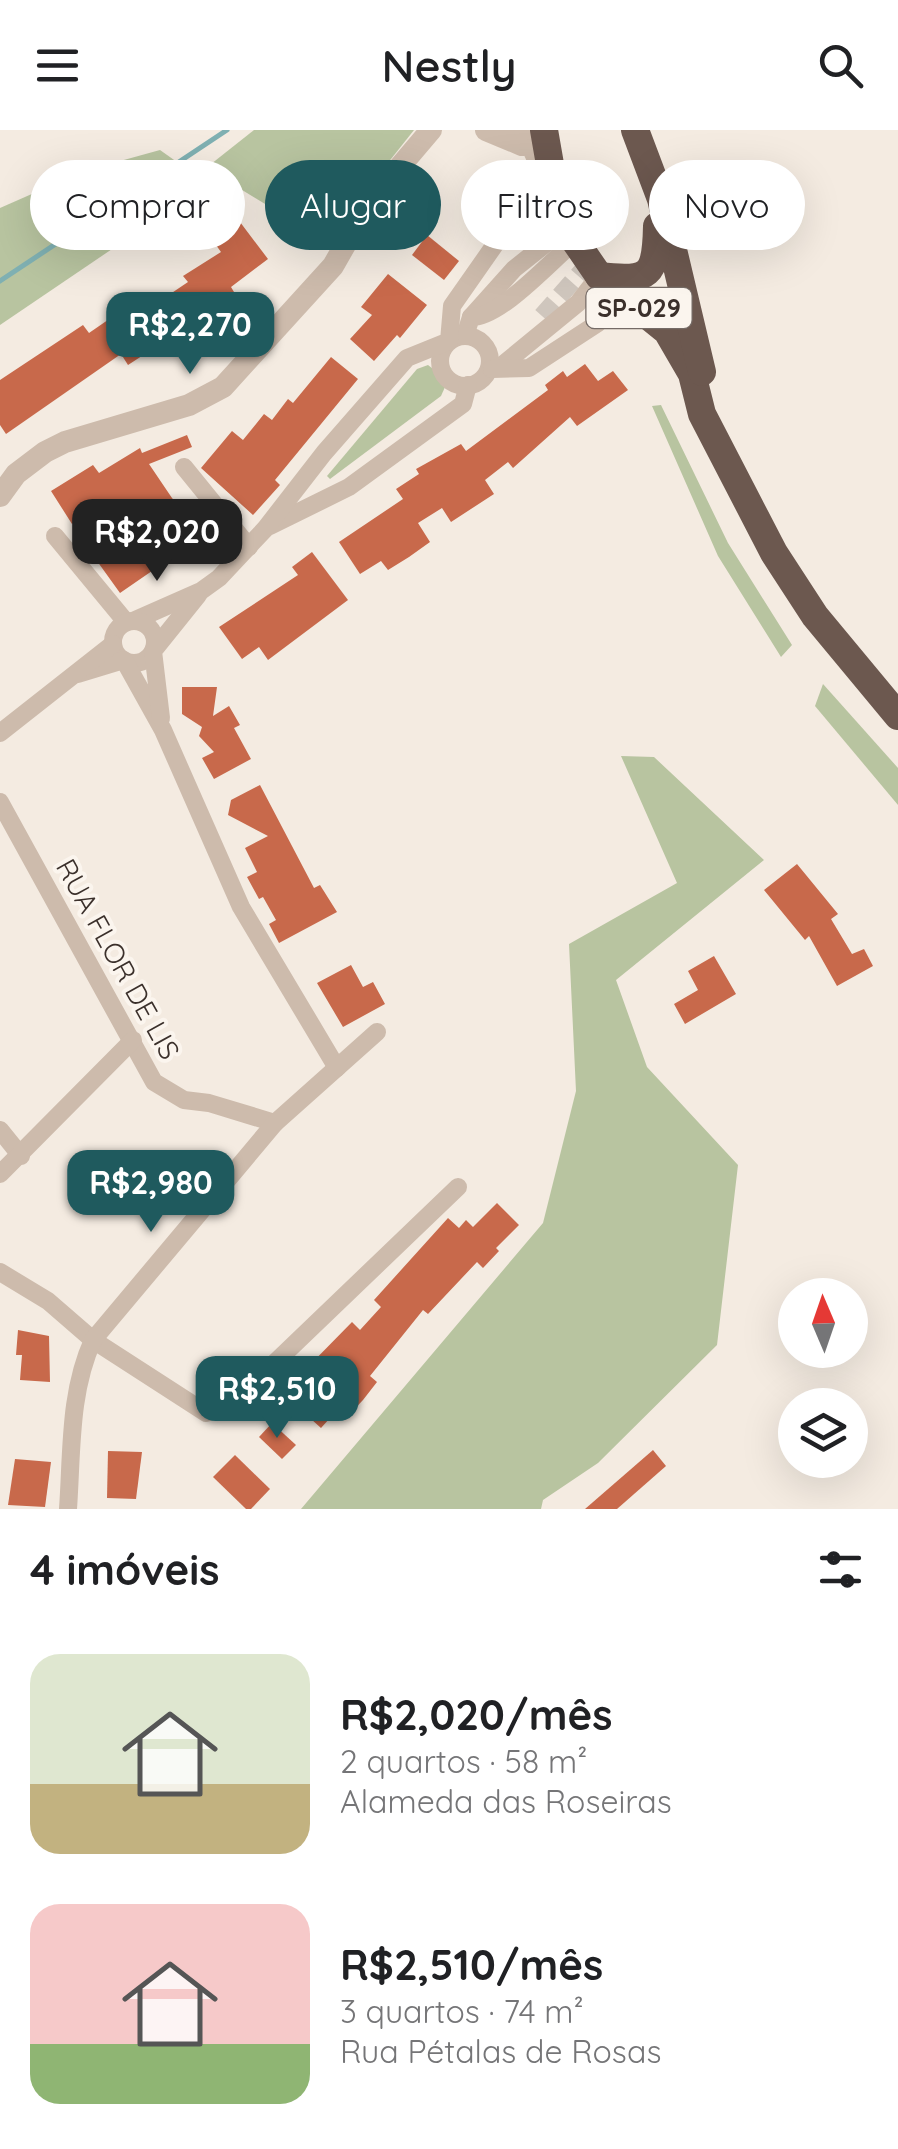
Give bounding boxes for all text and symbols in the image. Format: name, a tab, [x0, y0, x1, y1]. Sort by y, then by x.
text: Nestly	[381, 37, 517, 93]
icon: menu	[30, 38, 85, 93]
icon: search	[813, 38, 868, 93]
chip: Comprar	[30, 160, 245, 250]
chip: Alugar	[265, 160, 441, 250]
chip: Filtros	[461, 160, 629, 250]
chip: Novo	[649, 160, 805, 250]
road number: SP-029	[586, 288, 692, 328]
pin: R$2,270	[98, 292, 282, 377]
text: R$2,270	[128, 304, 252, 344]
pin: R$2,020	[65, 499, 249, 584]
text: R$2,020	[94, 511, 220, 551]
street label: RUA FLOR DE LIS	[49, 852, 188, 1065]
pin: R$2,980	[59, 1150, 243, 1235]
text: R$2,980	[89, 1162, 213, 1202]
north arrow	[778, 1278, 868, 1368]
map controls	[778, 1278, 868, 1478]
pin: R$2,510	[185, 1356, 369, 1441]
text: R$2,510	[218, 1368, 336, 1408]
button: layers	[778, 1388, 868, 1478]
icon: filters	[813, 1542, 868, 1597]
text: 4 imóveis	[30, 1543, 219, 1596]
text: R$2,020/mês	[340, 1688, 612, 1741]
icon: home	[110, 1694, 230, 1814]
text: 2 quartos · 58 m²	[340, 1741, 587, 1781]
text: Alameda das Roseiras	[340, 1781, 672, 1821]
text: R$2,510/mês	[340, 1938, 603, 1991]
icon: home	[110, 1944, 230, 2064]
text: 3 quartos · 74 m²	[340, 1991, 584, 2031]
text: Rua Pétalas de Rosas	[340, 2031, 662, 2071]

